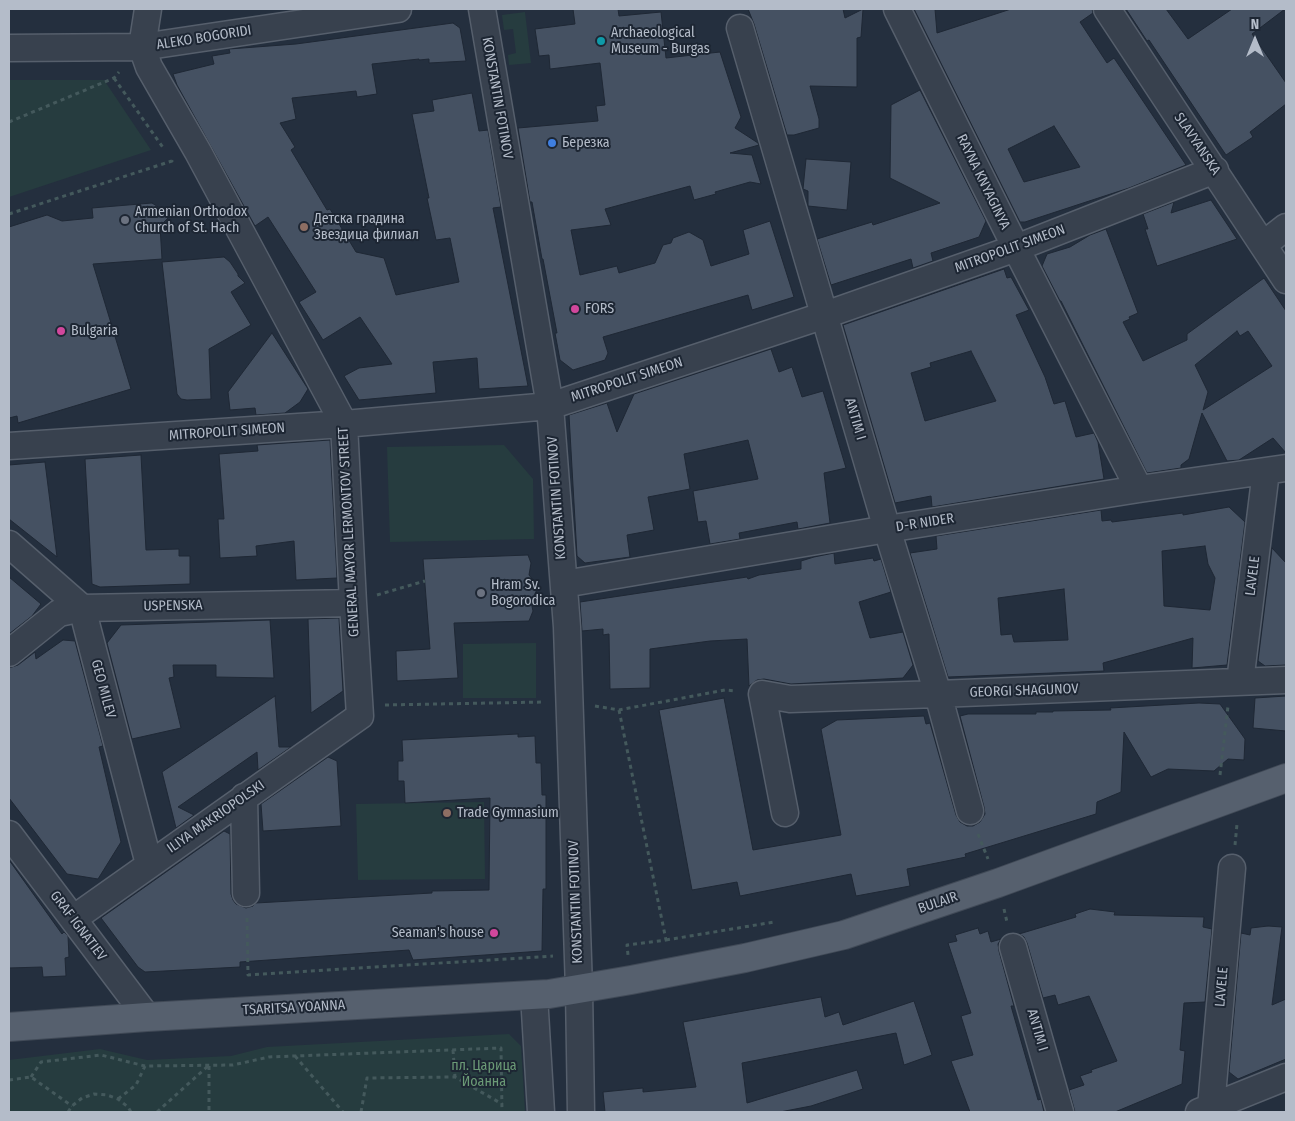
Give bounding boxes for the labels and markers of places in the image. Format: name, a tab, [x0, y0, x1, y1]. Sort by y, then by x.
place label: Archaeological Museum - Burgas	[611, 25, 710, 58]
marker: Archaeological Museum - Burgas	[595, 35, 607, 47]
place label: Березка	[562, 135, 610, 151]
marker: Березка	[546, 137, 558, 149]
place label: Armenian Orthodox Church of St. Hach	[135, 204, 247, 236]
place label: Детска градина Звездица филиал	[314, 211, 419, 243]
marker: Armenian Orthodox Church of St. Hach	[119, 214, 131, 226]
marker: Детска градина Звездица филиал	[298, 221, 310, 233]
place label: FORS	[585, 301, 614, 317]
marker: FORS	[569, 303, 581, 315]
place label: Bulgaria	[71, 323, 118, 339]
marker: Bulgaria	[55, 325, 67, 337]
place label: Hram Sv. Bogorodica	[491, 577, 555, 610]
marker: Hram Sv. Bogorodica	[475, 587, 487, 599]
place label: Trade Gymnasium	[457, 805, 559, 821]
marker: Trade Gymnasium	[441, 807, 453, 819]
place label: Seaman's house	[392, 925, 484, 941]
marker: Seaman's house	[488, 927, 500, 939]

